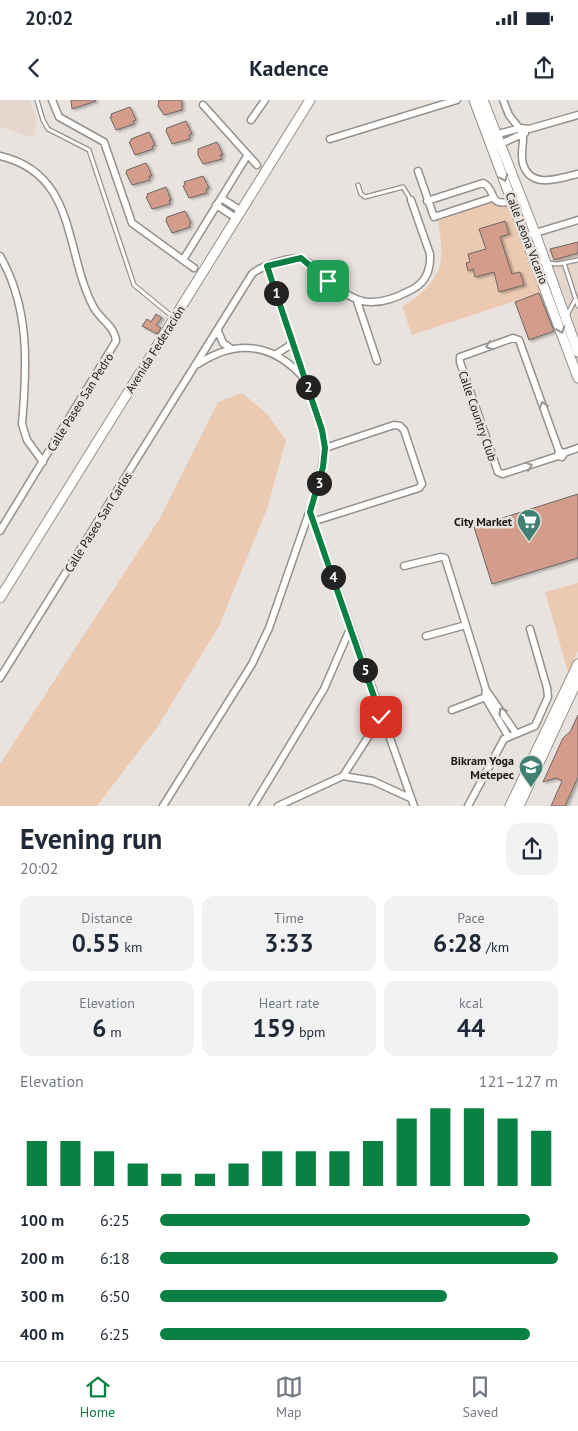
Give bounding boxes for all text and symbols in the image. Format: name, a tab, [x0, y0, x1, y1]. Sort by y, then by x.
text: 20:02	[25, 6, 73, 30]
icon: back	[20, 54, 48, 82]
text: Kadence	[249, 54, 329, 82]
icon: share	[530, 54, 558, 82]
one-way arrow	[498, 173, 508, 182]
street label: Calle Leona Vicario	[503, 190, 551, 286]
pin	[307, 260, 349, 302]
icon: arrive	[314, 267, 342, 295]
pin: 1	[264, 280, 288, 306]
text: 1	[273, 284, 280, 302]
street label: Avenida Federación	[122, 303, 188, 395]
one-way arrow	[555, 326, 565, 334]
one-way arrow	[485, 340, 493, 350]
street label: Calle Paseo San Pedro	[44, 350, 116, 454]
street label: Calle Country Club	[456, 369, 500, 463]
pin: 2	[296, 374, 320, 400]
text: 2	[305, 378, 312, 396]
one-way arrow	[539, 401, 549, 410]
one-way arrow	[524, 461, 532, 471]
street label: Calle Paseo San Carlos	[61, 469, 135, 575]
pin: 3	[306, 470, 332, 496]
text: 3	[316, 474, 323, 492]
supermarket icon: City Market	[516, 508, 542, 542]
place label: City Market	[454, 514, 513, 529]
pin: 4	[320, 564, 346, 590]
text: 4	[330, 568, 337, 586]
pin: 5	[352, 658, 378, 682]
text: 5	[362, 661, 369, 679]
pin	[360, 696, 402, 738]
icon: check	[367, 703, 395, 731]
one-way arrow	[498, 707, 508, 716]
place label: Bikram Yoga Metepec	[451, 753, 514, 782]
school or university icon: Bikram Yoga Metepec	[518, 754, 544, 788]
text: Evening run	[20, 820, 162, 857]
button: share	[506, 823, 558, 875]
text: 20:02	[20, 858, 58, 878]
text: Distance	[81, 909, 133, 927]
text: Time	[274, 909, 304, 927]
text: Pace	[457, 909, 485, 927]
text: 0.55	[72, 927, 120, 959]
text: 3:33	[264, 927, 314, 959]
text: 6:28	[433, 927, 482, 959]
text: km	[120, 938, 142, 956]
text: /km	[482, 938, 509, 956]
text: Elevation	[79, 994, 135, 1012]
text: Heart rate	[259, 994, 319, 1012]
text: kcal	[459, 994, 483, 1012]
text: 6	[92, 1012, 107, 1044]
text: 159	[253, 1012, 295, 1044]
text: 44	[457, 1012, 485, 1044]
text: m	[107, 1023, 122, 1041]
text: bpm	[295, 1023, 325, 1041]
text: Elevation	[20, 1071, 84, 1091]
text: 121–127 m	[479, 1071, 558, 1091]
text: 100 m	[20, 1210, 64, 1230]
text: 6:25	[100, 1210, 130, 1230]
text: 200 m	[20, 1248, 64, 1268]
text: 6:18	[100, 1248, 130, 1268]
text: 300 m	[20, 1286, 64, 1306]
text: 6:50	[100, 1286, 130, 1306]
text: 400 m	[20, 1324, 64, 1344]
text: 6:25	[100, 1324, 130, 1344]
tab: Home	[80, 1373, 115, 1421]
tab: Map	[275, 1373, 303, 1421]
tab: Saved	[463, 1373, 498, 1421]

